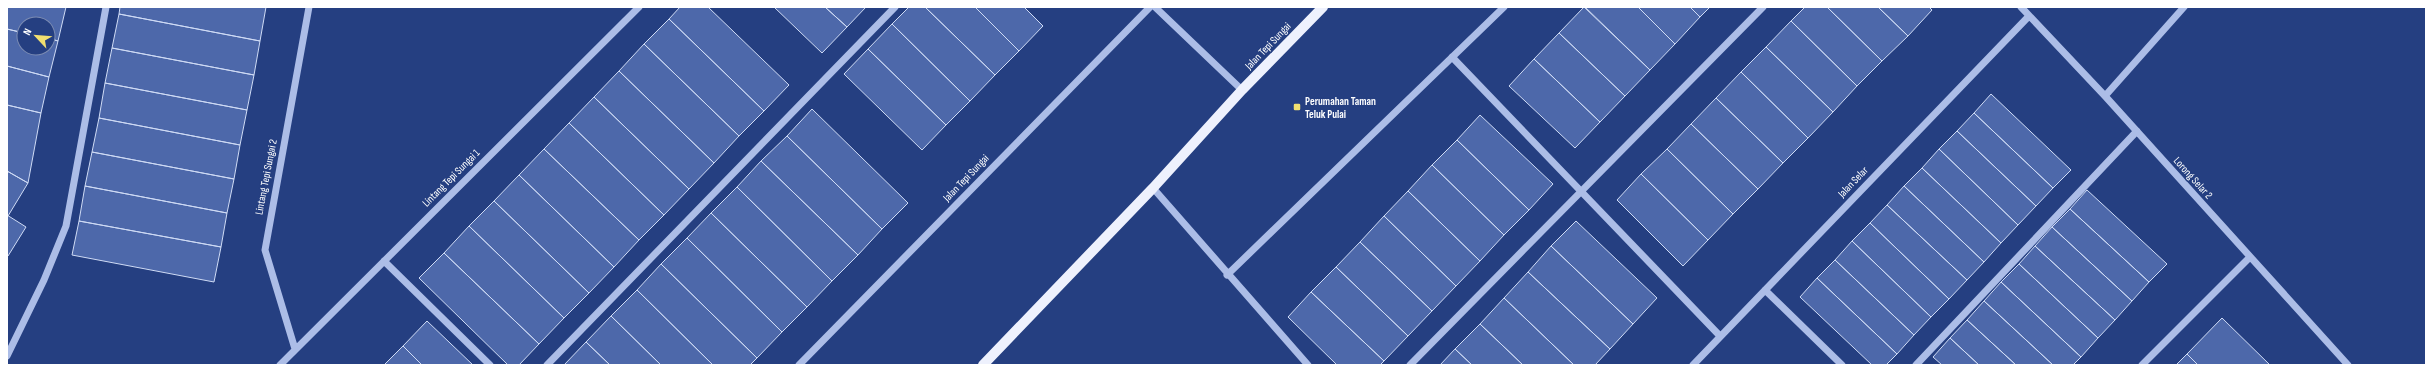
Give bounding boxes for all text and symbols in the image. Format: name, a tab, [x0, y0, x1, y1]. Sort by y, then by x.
north arrow	[16, 16, 56, 56]
street label: Jalan Tepi Sungai	[1242, 20, 1294, 73]
text: N	[20, 26, 35, 37]
place label: Perumahan Taman Teluk Pulai	[1305, 95, 1376, 121]
marker: Perumahan Taman Teluk Pulai	[1292, 102, 1302, 112]
street label: Lintang Tepi Sungai 2	[252, 138, 280, 216]
street label: Lintang Tepi Sungai 1	[420, 146, 483, 209]
street label: Jalan Tepi Sungai	[940, 152, 992, 205]
street label: Lorong Selar 2	[2171, 154, 2215, 202]
street label: Jalan Selar	[1835, 164, 1871, 201]

